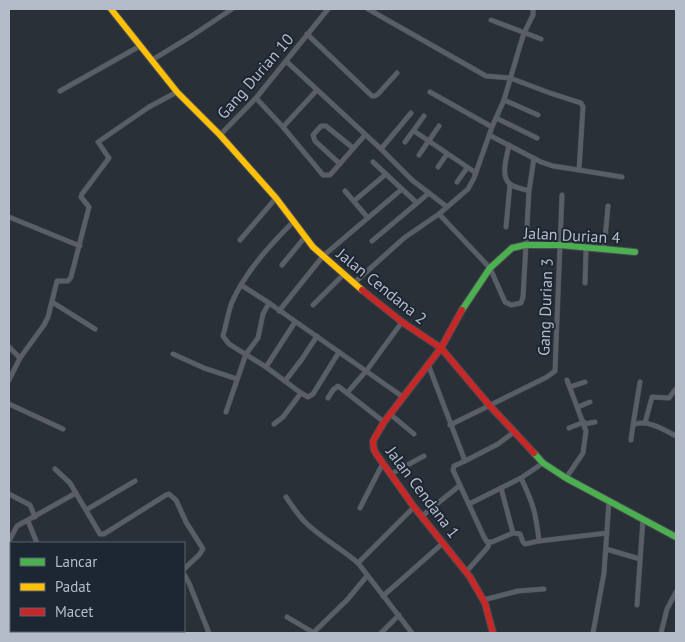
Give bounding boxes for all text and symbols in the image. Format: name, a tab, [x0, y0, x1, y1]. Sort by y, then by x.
street label: Gang Durian 10	[212, 29, 298, 123]
street label: Jalan Durian 4	[522, 222, 621, 248]
street label: Jalan Cendana 2	[332, 243, 431, 328]
street label: Gang Durian 3	[533, 258, 557, 356]
street label: Jalan Cendana 1	[381, 441, 464, 542]
legend	[10, 542, 185, 632]
text: Lancar	[55, 552, 97, 571]
text: Padat	[55, 577, 91, 596]
text: Macet	[55, 602, 93, 621]

